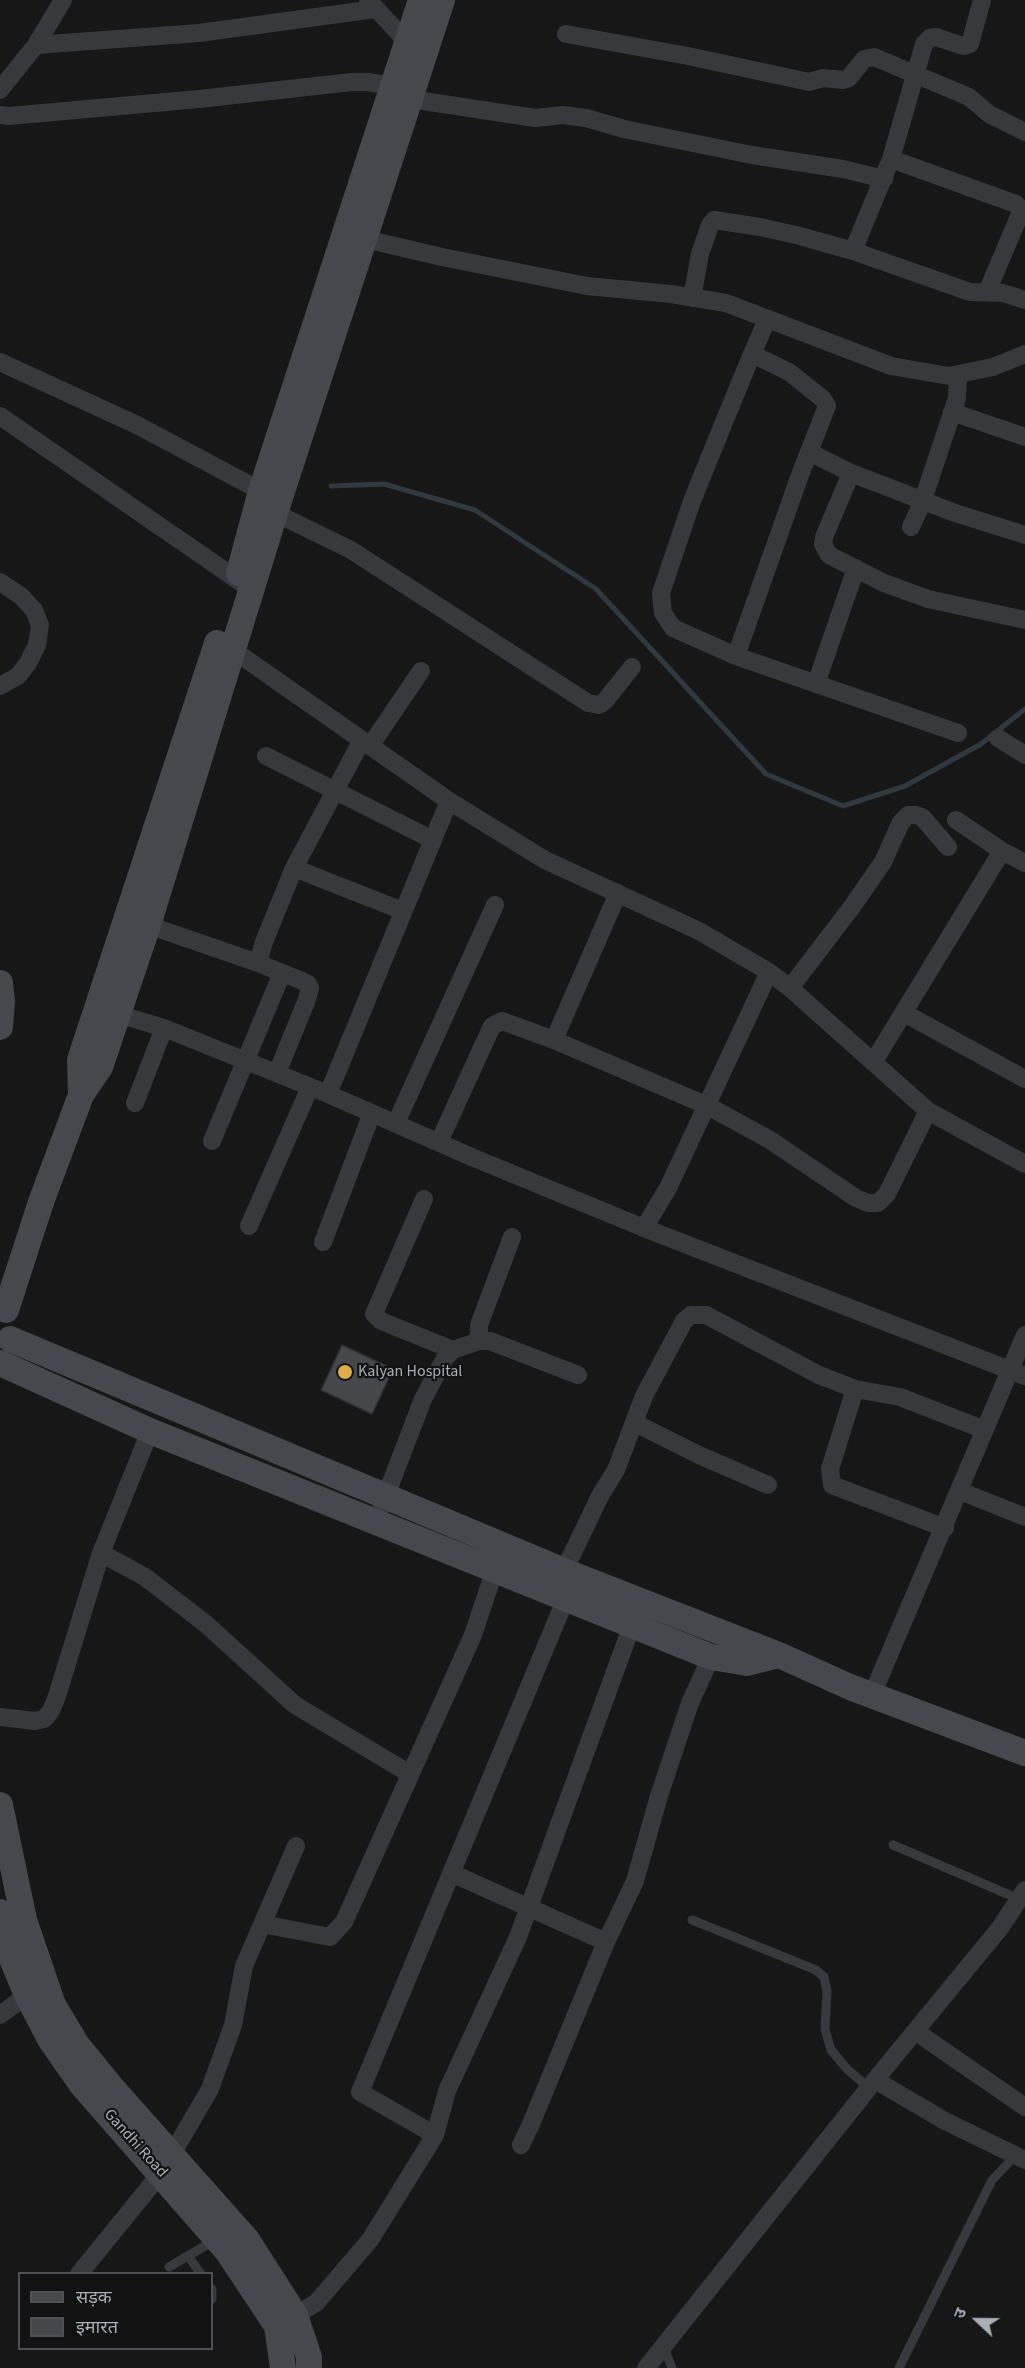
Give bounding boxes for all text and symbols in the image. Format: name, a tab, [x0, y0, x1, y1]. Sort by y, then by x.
place label: Kalyan Hospital	[358, 1362, 462, 1382]
marker: Kalyan Hospital	[336, 1363, 354, 1381]
street label: Gandhi Road	[99, 2106, 171, 2182]
legend	[18, 2272, 213, 2350]
text: सड़क	[76, 2285, 112, 2310]
north arrow	[947, 2290, 1007, 2350]
text: उ	[948, 2305, 972, 2322]
text: इमारत	[76, 2315, 118, 2340]

